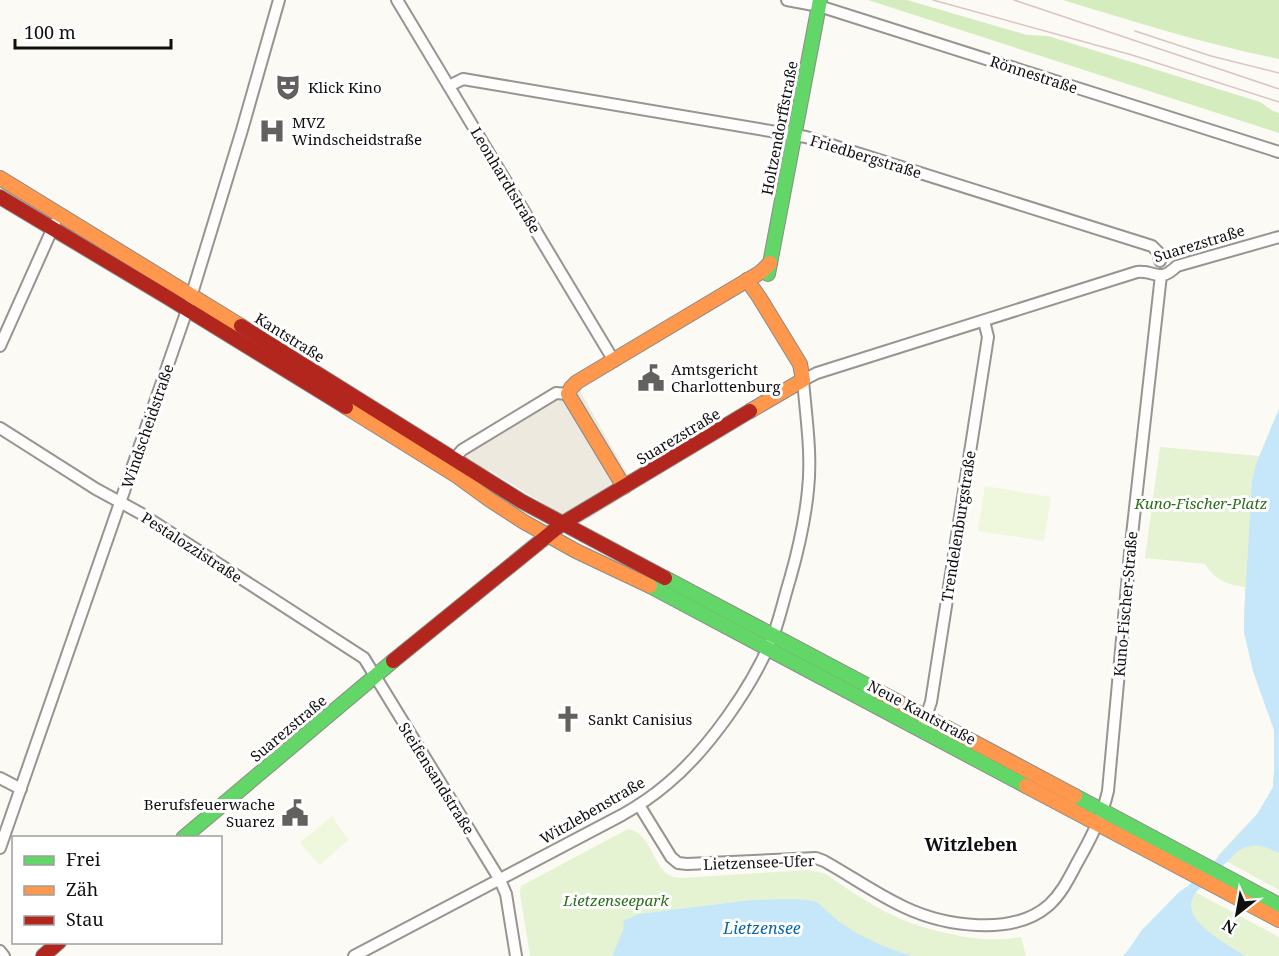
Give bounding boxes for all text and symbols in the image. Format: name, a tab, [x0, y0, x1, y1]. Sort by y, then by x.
scale bar	[15, 12, 171, 50]
text: 100 m	[24, 20, 76, 44]
street label: Rönnestraße	[988, 50, 1080, 98]
street label: Holtzendorffstraße	[756, 59, 802, 197]
theatre icon: Klick Kino	[273, 72, 303, 102]
place label: Klick Kino	[308, 77, 382, 97]
place label: MVZ Windscheidstraße	[292, 112, 422, 149]
hospital icon: MVZ Windscheidstraße	[257, 116, 287, 146]
street label: Leonhardtstraße	[466, 123, 546, 237]
street label: Friedbergstraße	[808, 130, 924, 182]
street label: Suarezstraße	[1151, 220, 1247, 266]
street label: Kantstraße	[251, 308, 329, 366]
place label: Amtsgericht Charlottenburg	[671, 359, 781, 396]
street label: Windscheidstraße	[116, 361, 178, 491]
public building icon: Amtsgericht Charlottenburg	[636, 363, 666, 393]
street label: Suarezstraße	[633, 403, 723, 469]
street label: Trendelenburgstraße	[936, 449, 980, 603]
park label: Kuno-Fischer-Platz	[1134, 493, 1268, 513]
street label: Pestalozzistraße	[138, 507, 246, 587]
street label: Kuno-Fischer-Straße	[1109, 530, 1141, 678]
street label: Neue Kantstraße	[864, 675, 980, 749]
street label: Suarezstraße	[246, 690, 330, 766]
church icon: Sankt Canisius	[553, 704, 583, 734]
place label: Sankt Canisius	[588, 709, 692, 729]
street label: Steifensandstraße	[394, 718, 480, 838]
street label: Witzlebenstraße	[536, 772, 648, 848]
place label: Berufsfeuerwache Suarez	[144, 794, 275, 831]
public building icon: Berufsfeuerwache Suarez	[280, 798, 310, 828]
district label: Witzleben	[925, 832, 1017, 856]
legend	[12, 836, 222, 944]
text: Frei	[66, 847, 101, 871]
street label: Lietzensee-Ufer	[703, 850, 815, 874]
text: Zäh	[66, 877, 98, 901]
north arrow	[1207, 884, 1267, 944]
park label: Lietzenseepark	[562, 890, 669, 910]
text: Stau	[66, 907, 104, 931]
text: N	[1218, 914, 1240, 940]
water label: Lietzensee	[722, 917, 801, 939]

